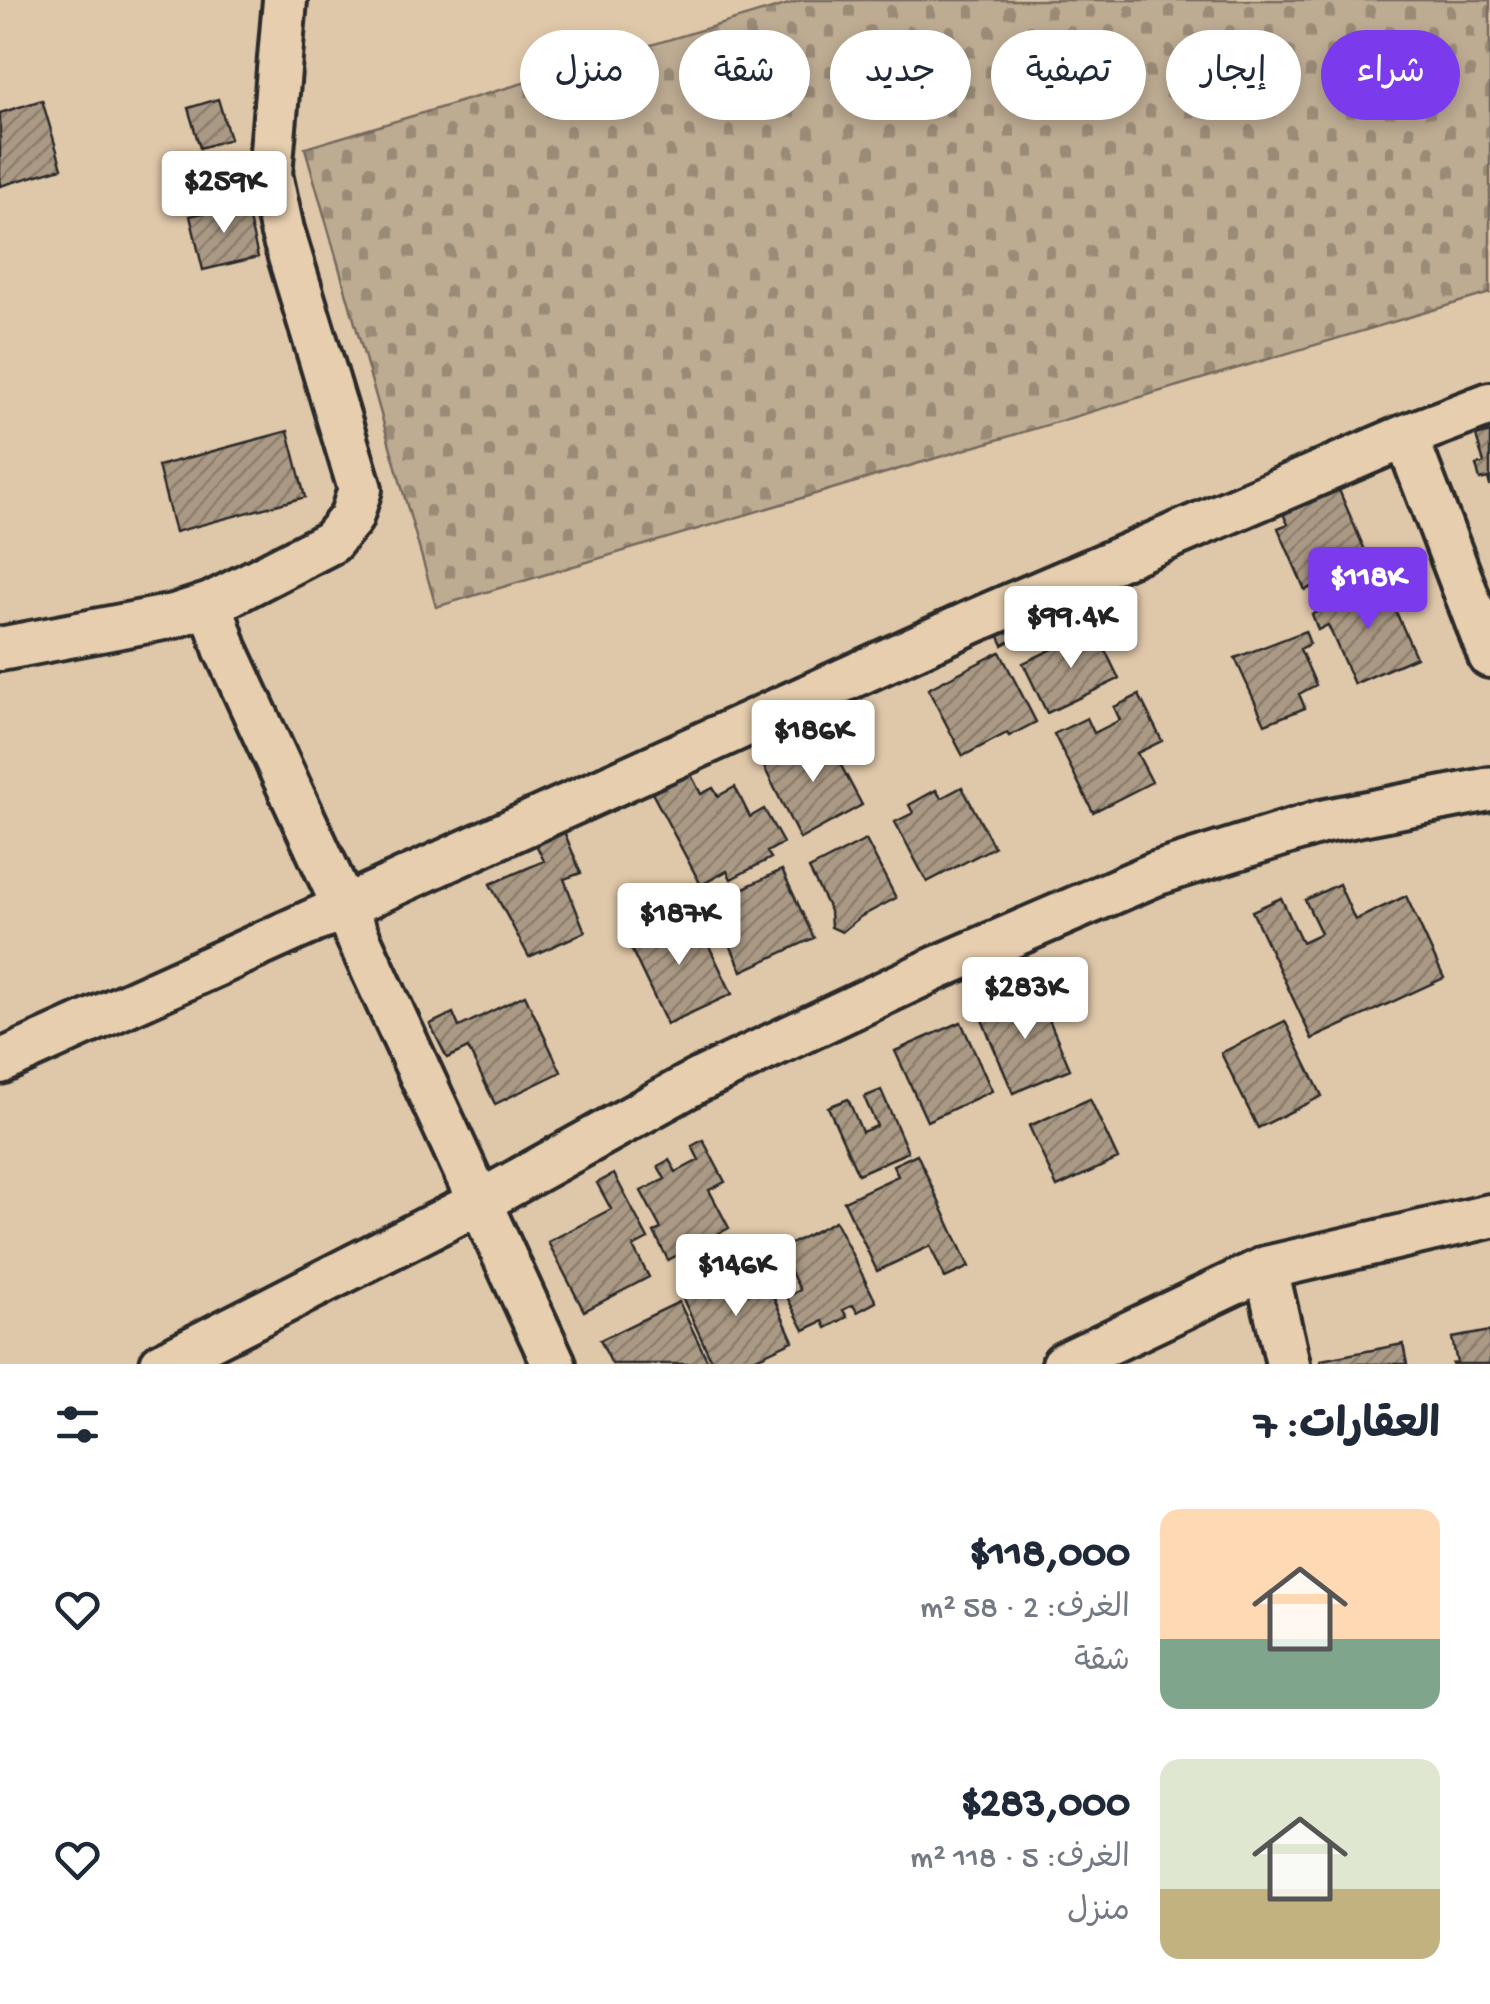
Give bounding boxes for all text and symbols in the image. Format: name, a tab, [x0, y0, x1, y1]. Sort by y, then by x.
chip: منزل	[520, 30, 659, 120]
chip: شقة	[679, 30, 810, 120]
chip: جديد	[830, 30, 971, 120]
chip: تصفية	[991, 30, 1146, 120]
chip: إيجار	[1166, 30, 1301, 120]
chip: شراء	[1321, 30, 1460, 120]
pin: $259K	[154, 151, 294, 236]
text: $259K	[184, 164, 264, 202]
pin: $118K	[1298, 547, 1438, 632]
text: $118K	[1330, 560, 1406, 598]
pin: $99.4K	[990, 586, 1152, 671]
text: $99.4K	[1026, 599, 1116, 637]
pin: $186K	[743, 700, 883, 785]
text: $186K	[774, 713, 852, 751]
pin: $187K	[609, 883, 749, 968]
text: $187K	[639, 896, 719, 934]
pin: $283K	[955, 957, 1095, 1042]
text: $283K	[984, 970, 1066, 1008]
pin: $146K	[666, 1234, 806, 1319]
text: $146K	[698, 1247, 774, 1285]
icon: filters	[50, 1397, 105, 1452]
text: العقارات: 7	[1254, 1404, 1440, 1453]
text: $118,000	[969, 1532, 1130, 1581]
icon: home	[1240, 1549, 1360, 1669]
icon: heart	[50, 1582, 105, 1637]
text: الغرف: 2 · 58 m²	[920, 1591, 1130, 1629]
text: شقة	[1074, 1644, 1130, 1682]
text: $283,000	[961, 1782, 1130, 1831]
icon: home	[1240, 1799, 1360, 1919]
icon: heart	[50, 1832, 105, 1887]
text: الغرف: 5 · 118 m²	[910, 1841, 1130, 1879]
text: منزل	[1067, 1894, 1130, 1932]

